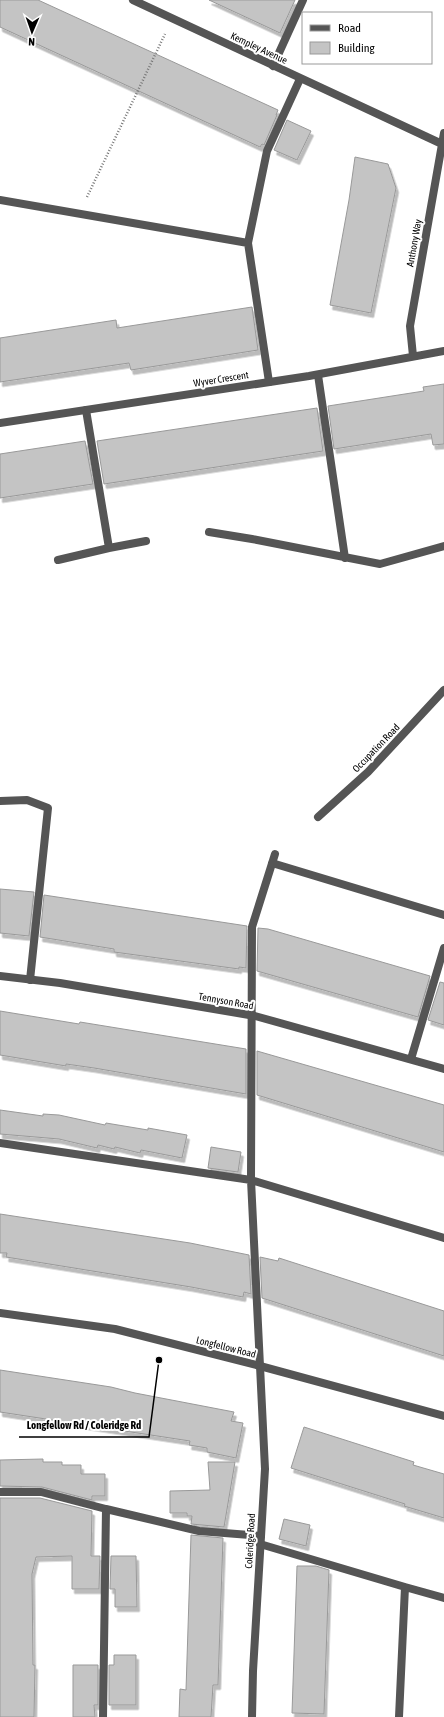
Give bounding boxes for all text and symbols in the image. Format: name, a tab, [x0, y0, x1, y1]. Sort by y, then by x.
north arrow	[12, 12, 52, 52]
legend	[302, 12, 432, 64]
text: Road	[338, 21, 361, 35]
street label: Kempley Avenue	[229, 30, 290, 66]
text: N	[28, 36, 35, 48]
text: Building	[338, 41, 376, 55]
street label: Anthony Way	[404, 218, 424, 268]
street label: Wyver Crescent	[193, 369, 250, 389]
street label: Occupation Road	[350, 721, 402, 774]
street label: Tennyson Road	[198, 991, 255, 1011]
street label: Longfellow Road	[195, 1334, 257, 1360]
callout: Longfellow Rd / Coleridge Rd	[19, 1414, 149, 1437]
text: Longfellow Rd / Coleridge Rd	[27, 1419, 141, 1431]
street label: Coleridge Road	[243, 1513, 257, 1569]

